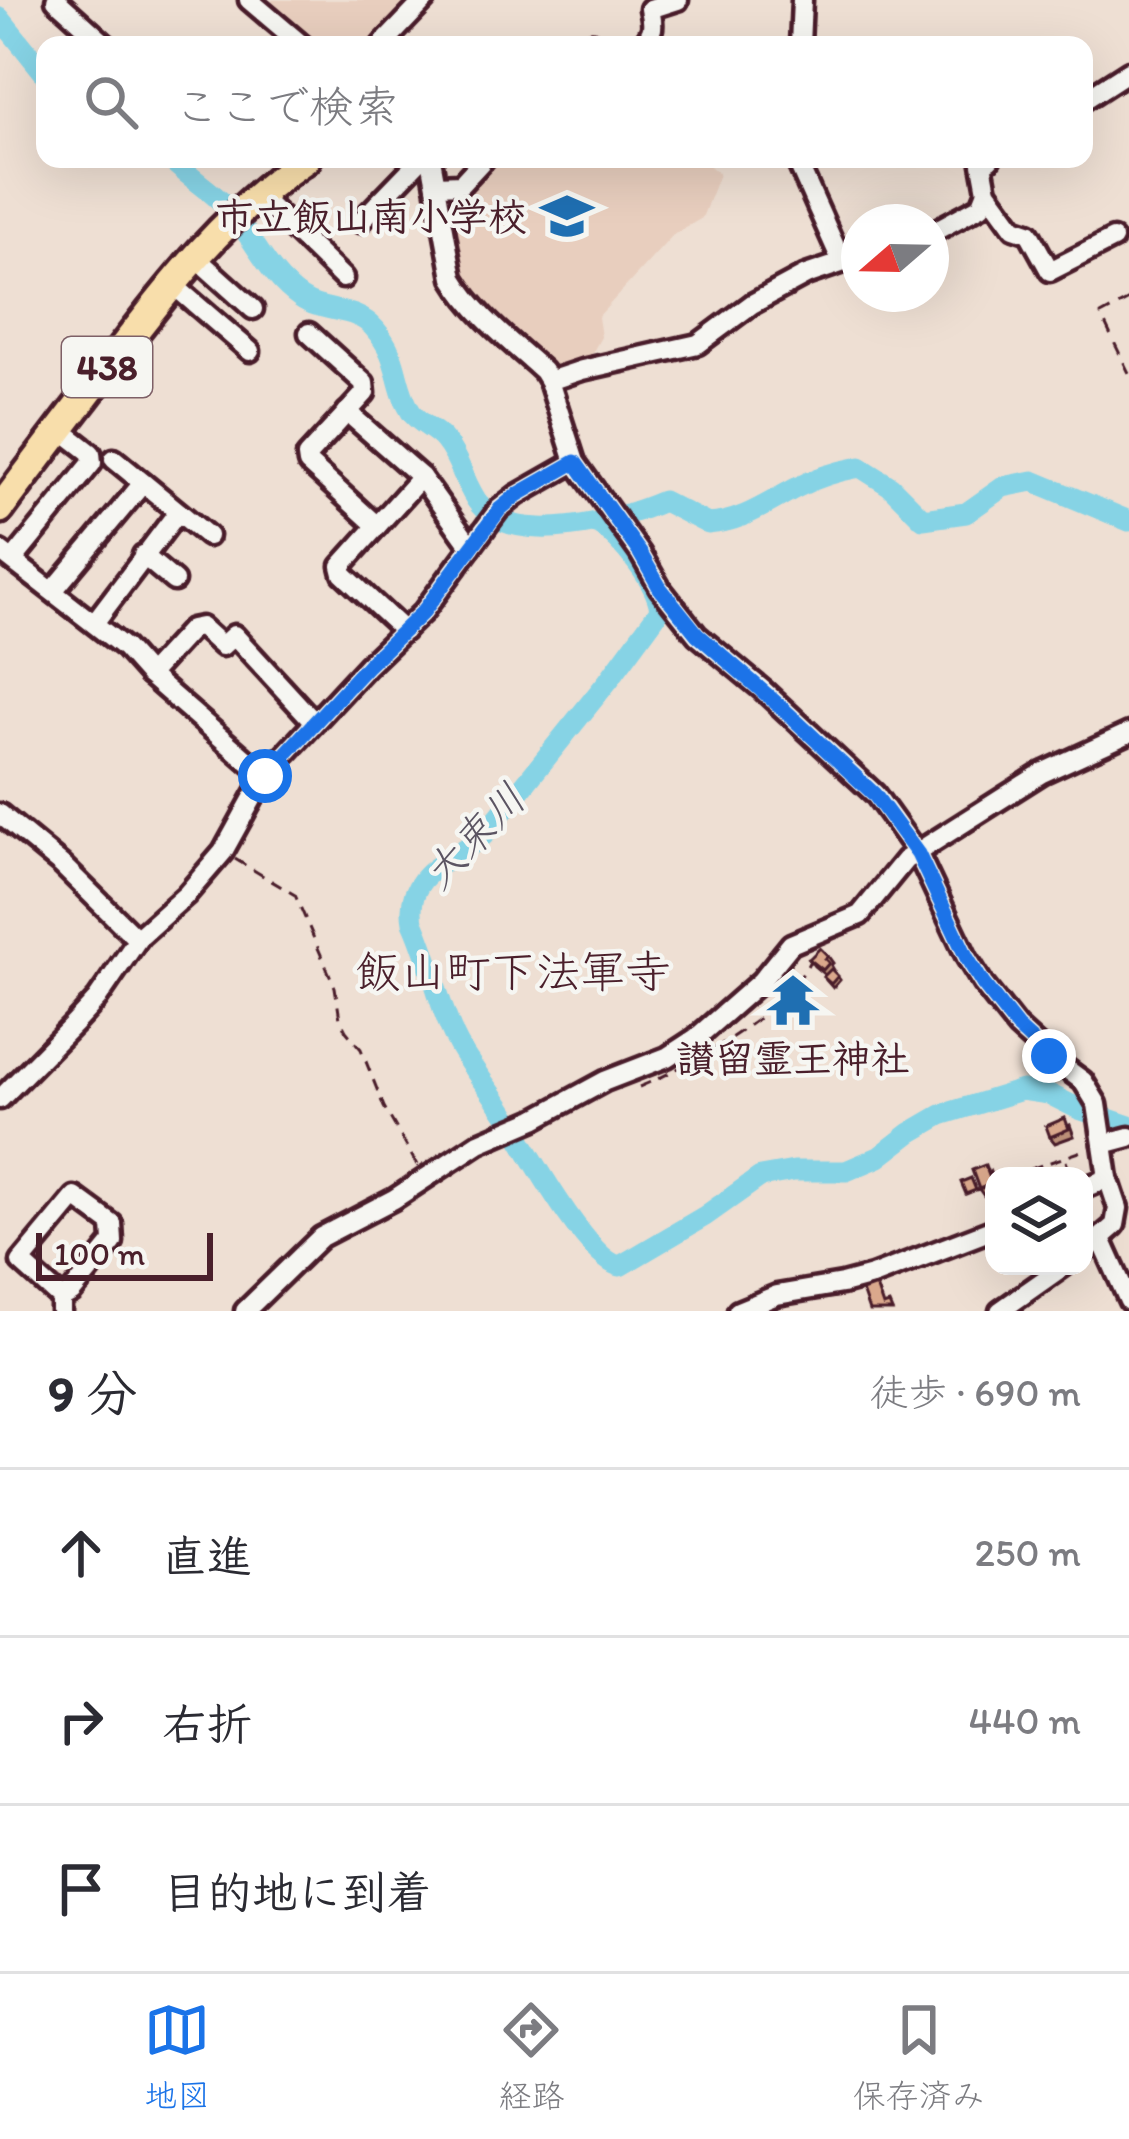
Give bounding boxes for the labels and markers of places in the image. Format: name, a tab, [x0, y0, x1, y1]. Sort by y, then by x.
school or university icon: 市立飯山南小学校	[538, 187, 596, 245]
place label: 市立飯山南小学校	[215, 193, 527, 240]
temple icon: 讃留霊王神社	[764, 971, 822, 1029]
place label: 讃留霊王神社	[676, 1035, 910, 1082]

